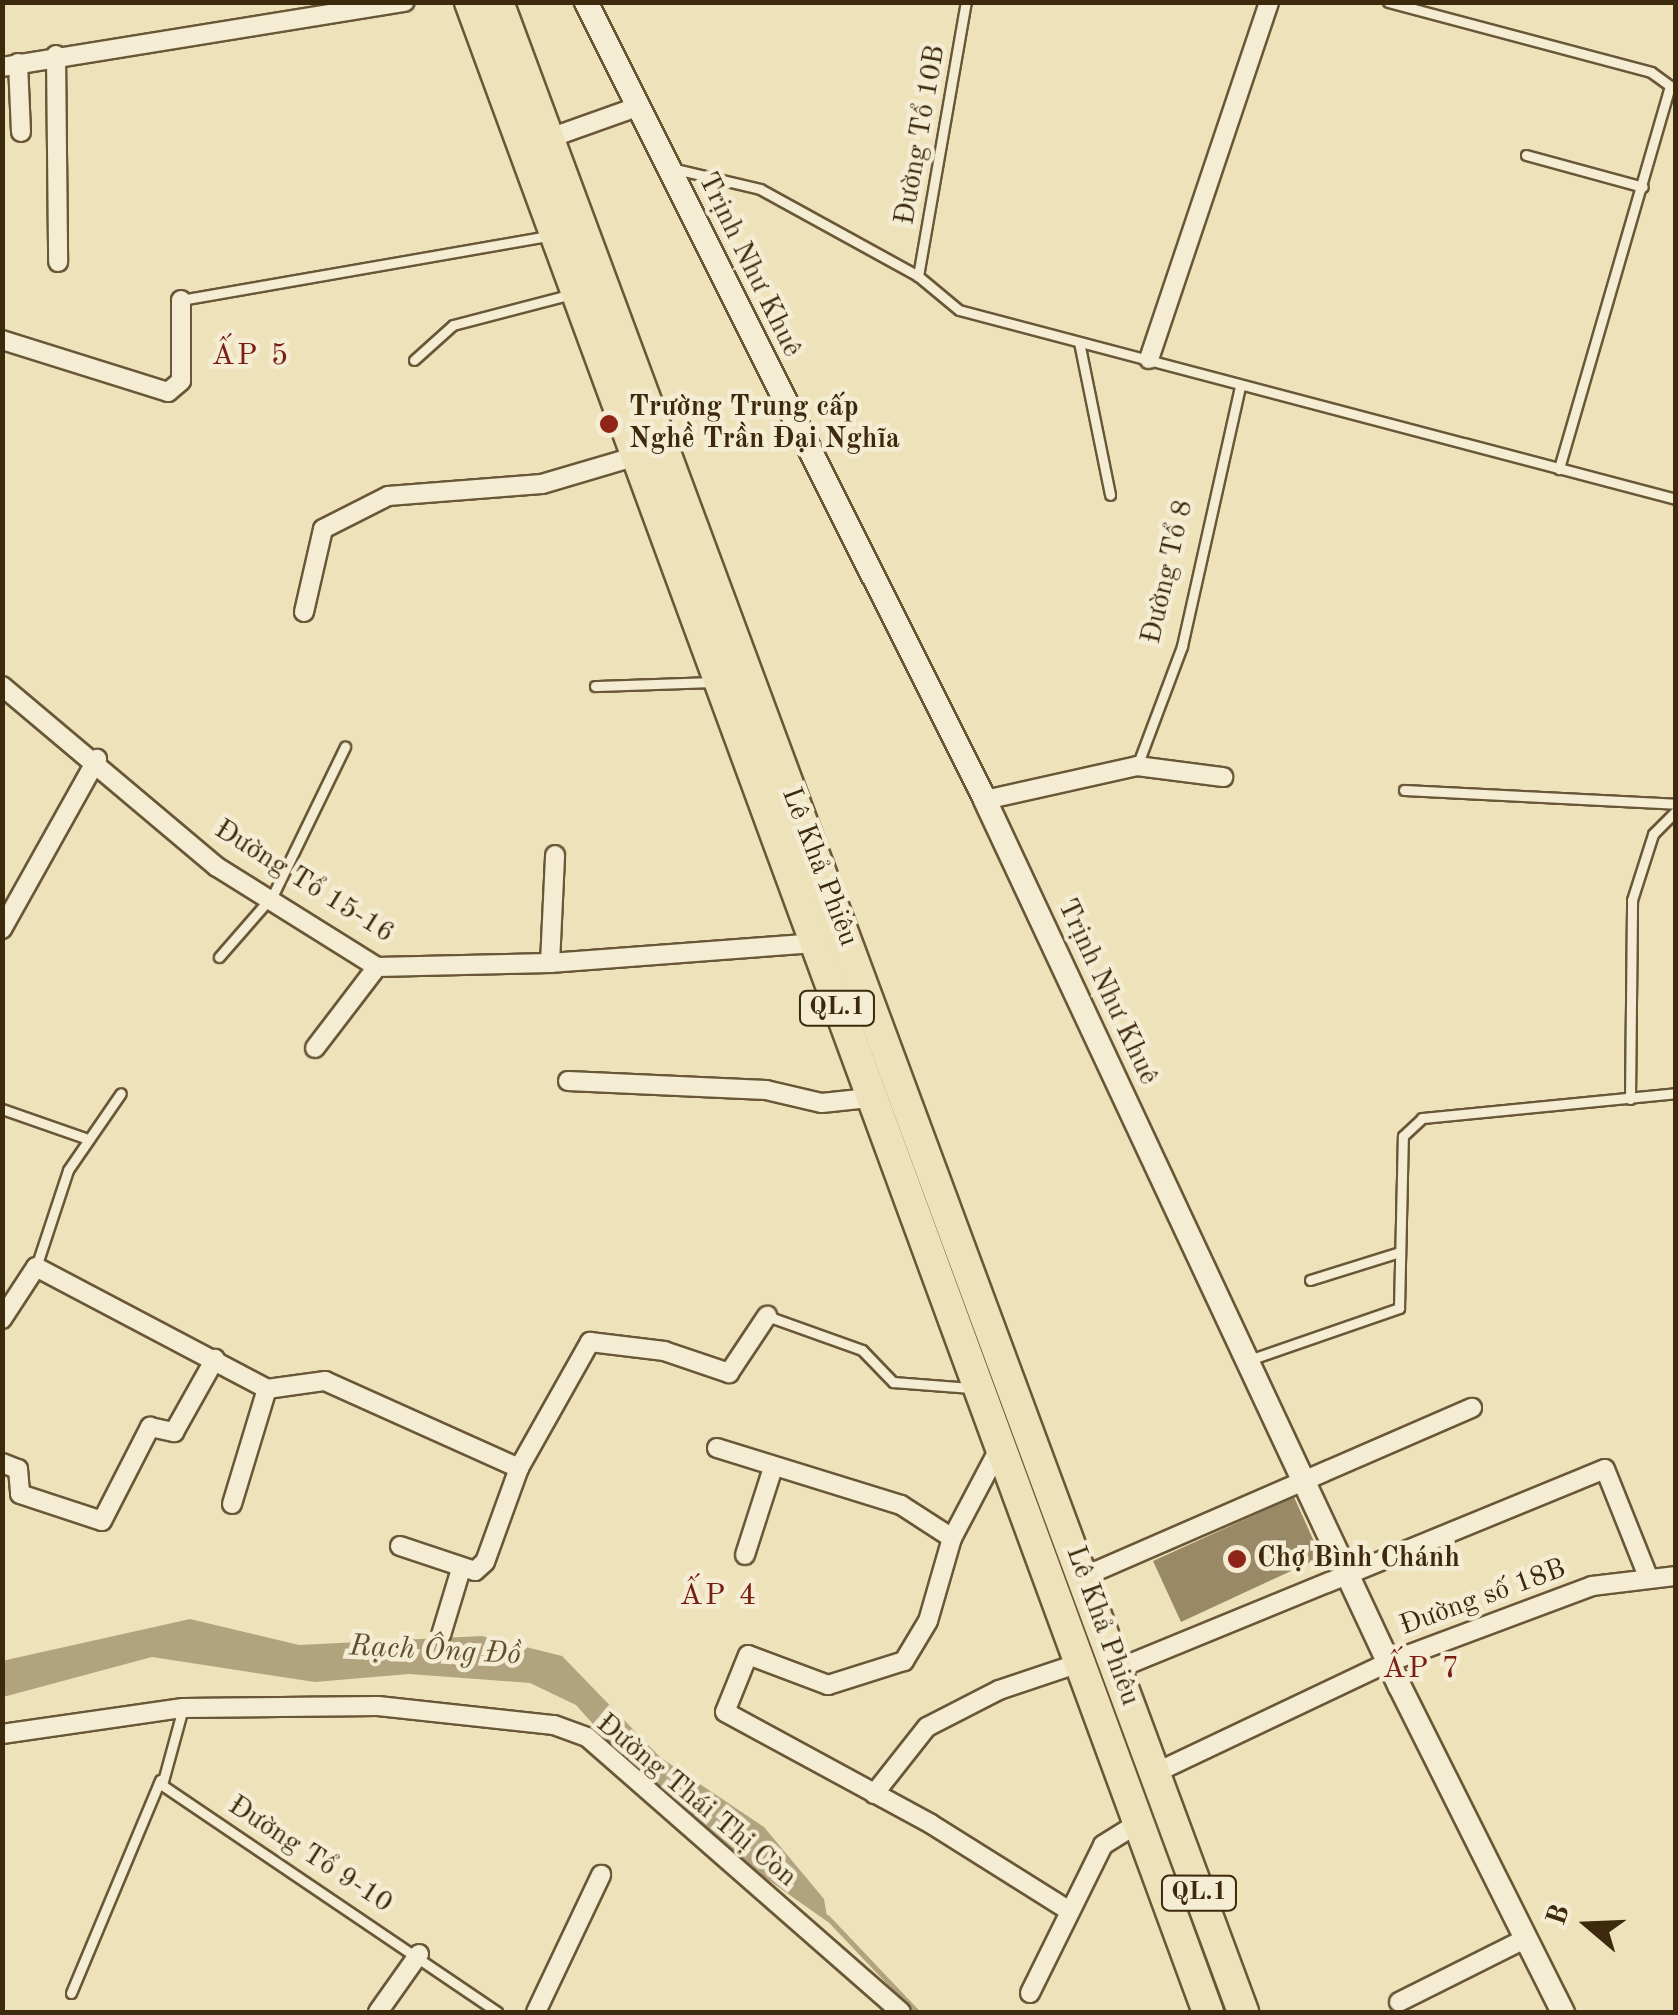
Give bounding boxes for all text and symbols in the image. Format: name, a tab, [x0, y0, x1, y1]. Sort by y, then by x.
street label: Đường Tổ 10B	[889, 42, 953, 228]
street label: Trịnh Như Khuê	[690, 167, 808, 363]
district label: ẤP 5	[211, 338, 291, 374]
place label: Trường Trung cấp Nghề Trần Đại Nghĩa	[629, 391, 900, 457]
marker: Trường Trung cấp Nghề Trần Đại Nghĩa	[598, 413, 620, 435]
street label: Đường Tổ 8	[1135, 497, 1201, 647]
street label: Lê Khả Phiêu	[773, 783, 865, 951]
street label: Đường Tổ 15-16	[208, 813, 400, 951]
street label: Trịnh Như Khuê	[1049, 894, 1165, 1090]
road number: QL.1	[797, 988, 877, 1028]
street label: Lê Khả Phiêu	[1058, 1542, 1146, 1710]
place label: Chợ Bình Chánh	[1257, 1542, 1460, 1576]
marker: Chợ Bình Chánh	[1226, 1548, 1248, 1570]
street label: Đường số 18B	[1395, 1552, 1571, 1644]
district label: ẤP 4	[679, 1578, 759, 1614]
water label: Rạch Ông Đồ	[348, 1629, 522, 1673]
district label: ẤP 7	[1382, 1651, 1462, 1687]
street label: Đường Thái Thị Còn	[589, 1707, 803, 1895]
street label: Đường Tổ 9-10	[222, 1789, 398, 1921]
road number: QL.1	[1159, 1873, 1239, 1913]
north arrow	[1538, 1875, 1638, 1975]
text: B	[1543, 1901, 1576, 1929]

